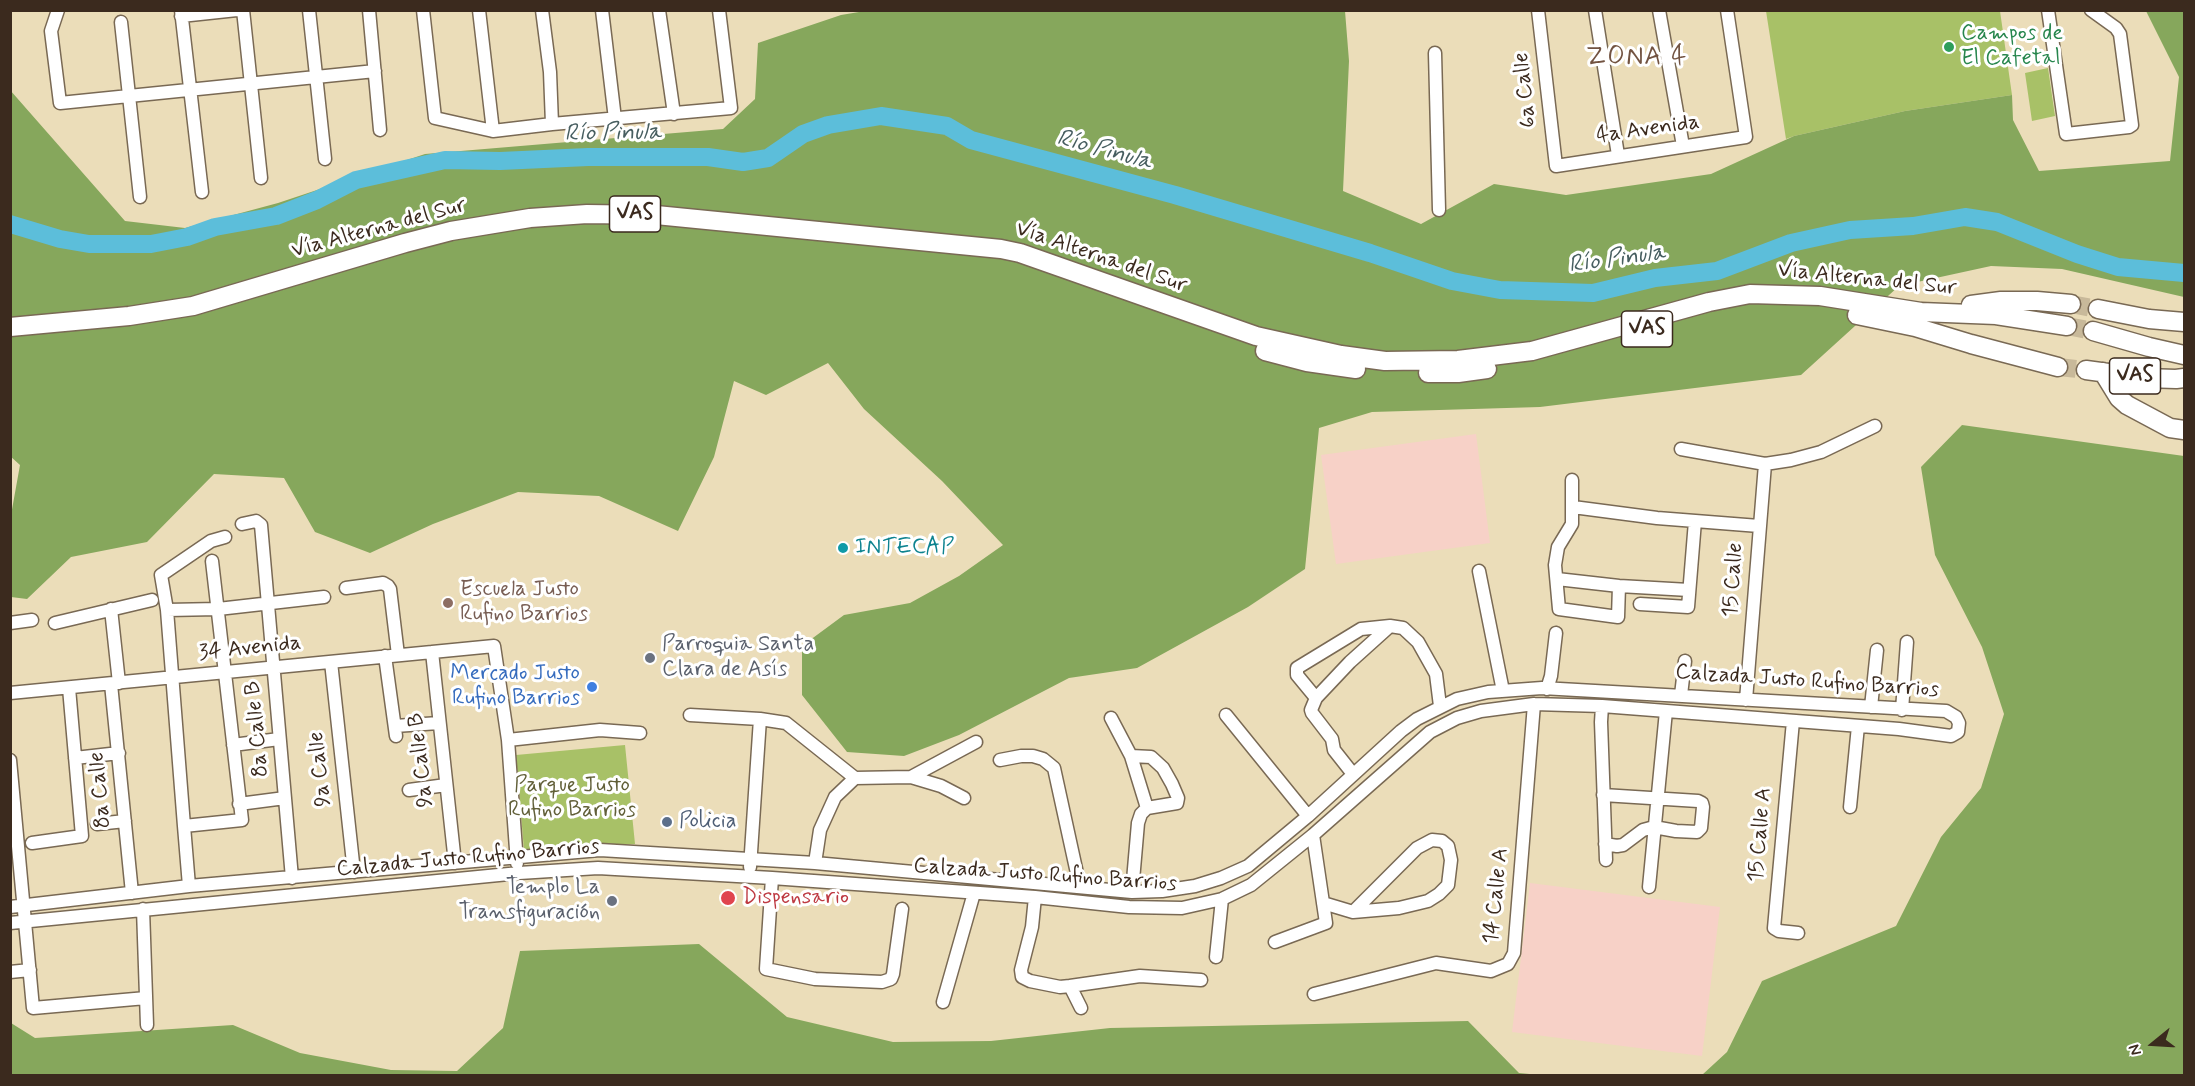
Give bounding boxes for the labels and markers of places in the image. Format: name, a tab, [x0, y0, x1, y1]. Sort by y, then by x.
place label: Campos de El Cafetal	[1961, 21, 2063, 72]
marker: Campos de El Cafetal	[1942, 40, 1956, 54]
place label: INTECAP	[855, 535, 954, 561]
marker: INTECAP	[836, 541, 850, 555]
place label: Escuela Justo Rufino Barrios	[460, 577, 588, 628]
marker: Escuela Justo Rufino Barrios	[441, 596, 455, 610]
place label: Parroquia Santa Clara de Asís	[662, 632, 814, 684]
marker: Parroquia Santa Clara de Asís	[643, 651, 657, 665]
place label: Mercado Justo Rufino Barrios	[450, 661, 580, 712]
marker: Mercado Justo Rufino Barrios	[585, 680, 599, 694]
place label: Policia	[679, 809, 736, 835]
marker: Policia	[660, 815, 674, 829]
place label: Templo La Transfiguración	[459, 875, 600, 926]
place label: Dispensario	[742, 885, 849, 911]
marker: Dispensario	[719, 889, 737, 907]
marker: Templo La Transfiguración	[605, 894, 619, 908]

